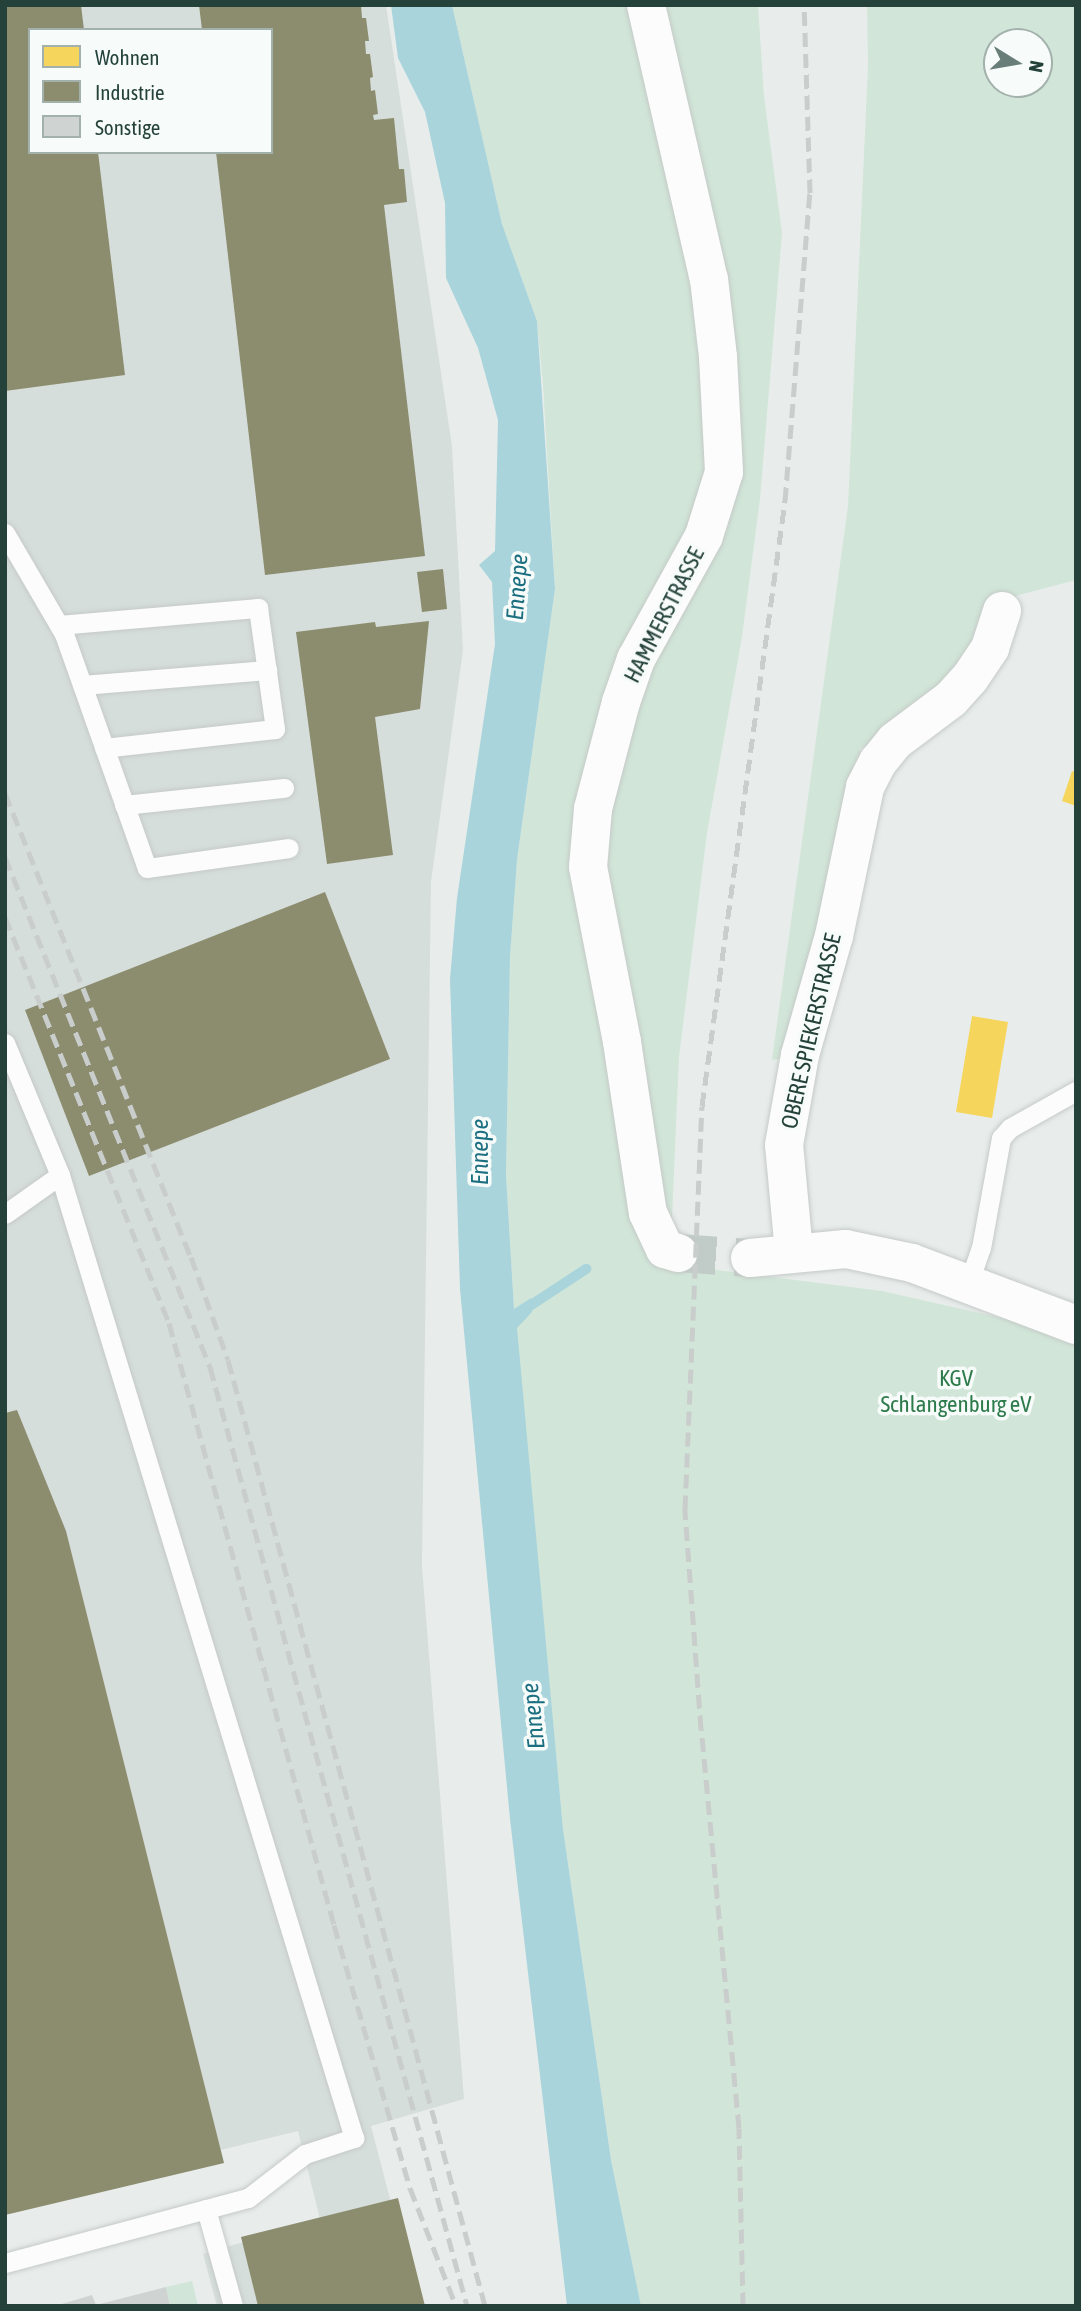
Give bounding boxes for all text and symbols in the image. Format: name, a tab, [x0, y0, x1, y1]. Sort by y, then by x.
legend	[28, 28, 273, 154]
north arrow	[983, 28, 1053, 98]
text: Wohnen	[95, 45, 160, 69]
text: N	[1025, 59, 1049, 74]
text: Industrie	[95, 80, 165, 104]
text: Sonstige	[95, 115, 160, 139]
street label: HAMMERSTRASSE	[618, 543, 710, 687]
water label: Ennepe	[500, 553, 534, 621]
street label: OBERE SPIEKERSTRASSE	[775, 931, 847, 1131]
water label: Ennepe	[466, 1119, 494, 1185]
park label: KGV Schlangenburg eV	[880, 1364, 1032, 1418]
water label: Ennepe	[515, 1681, 551, 1751]

